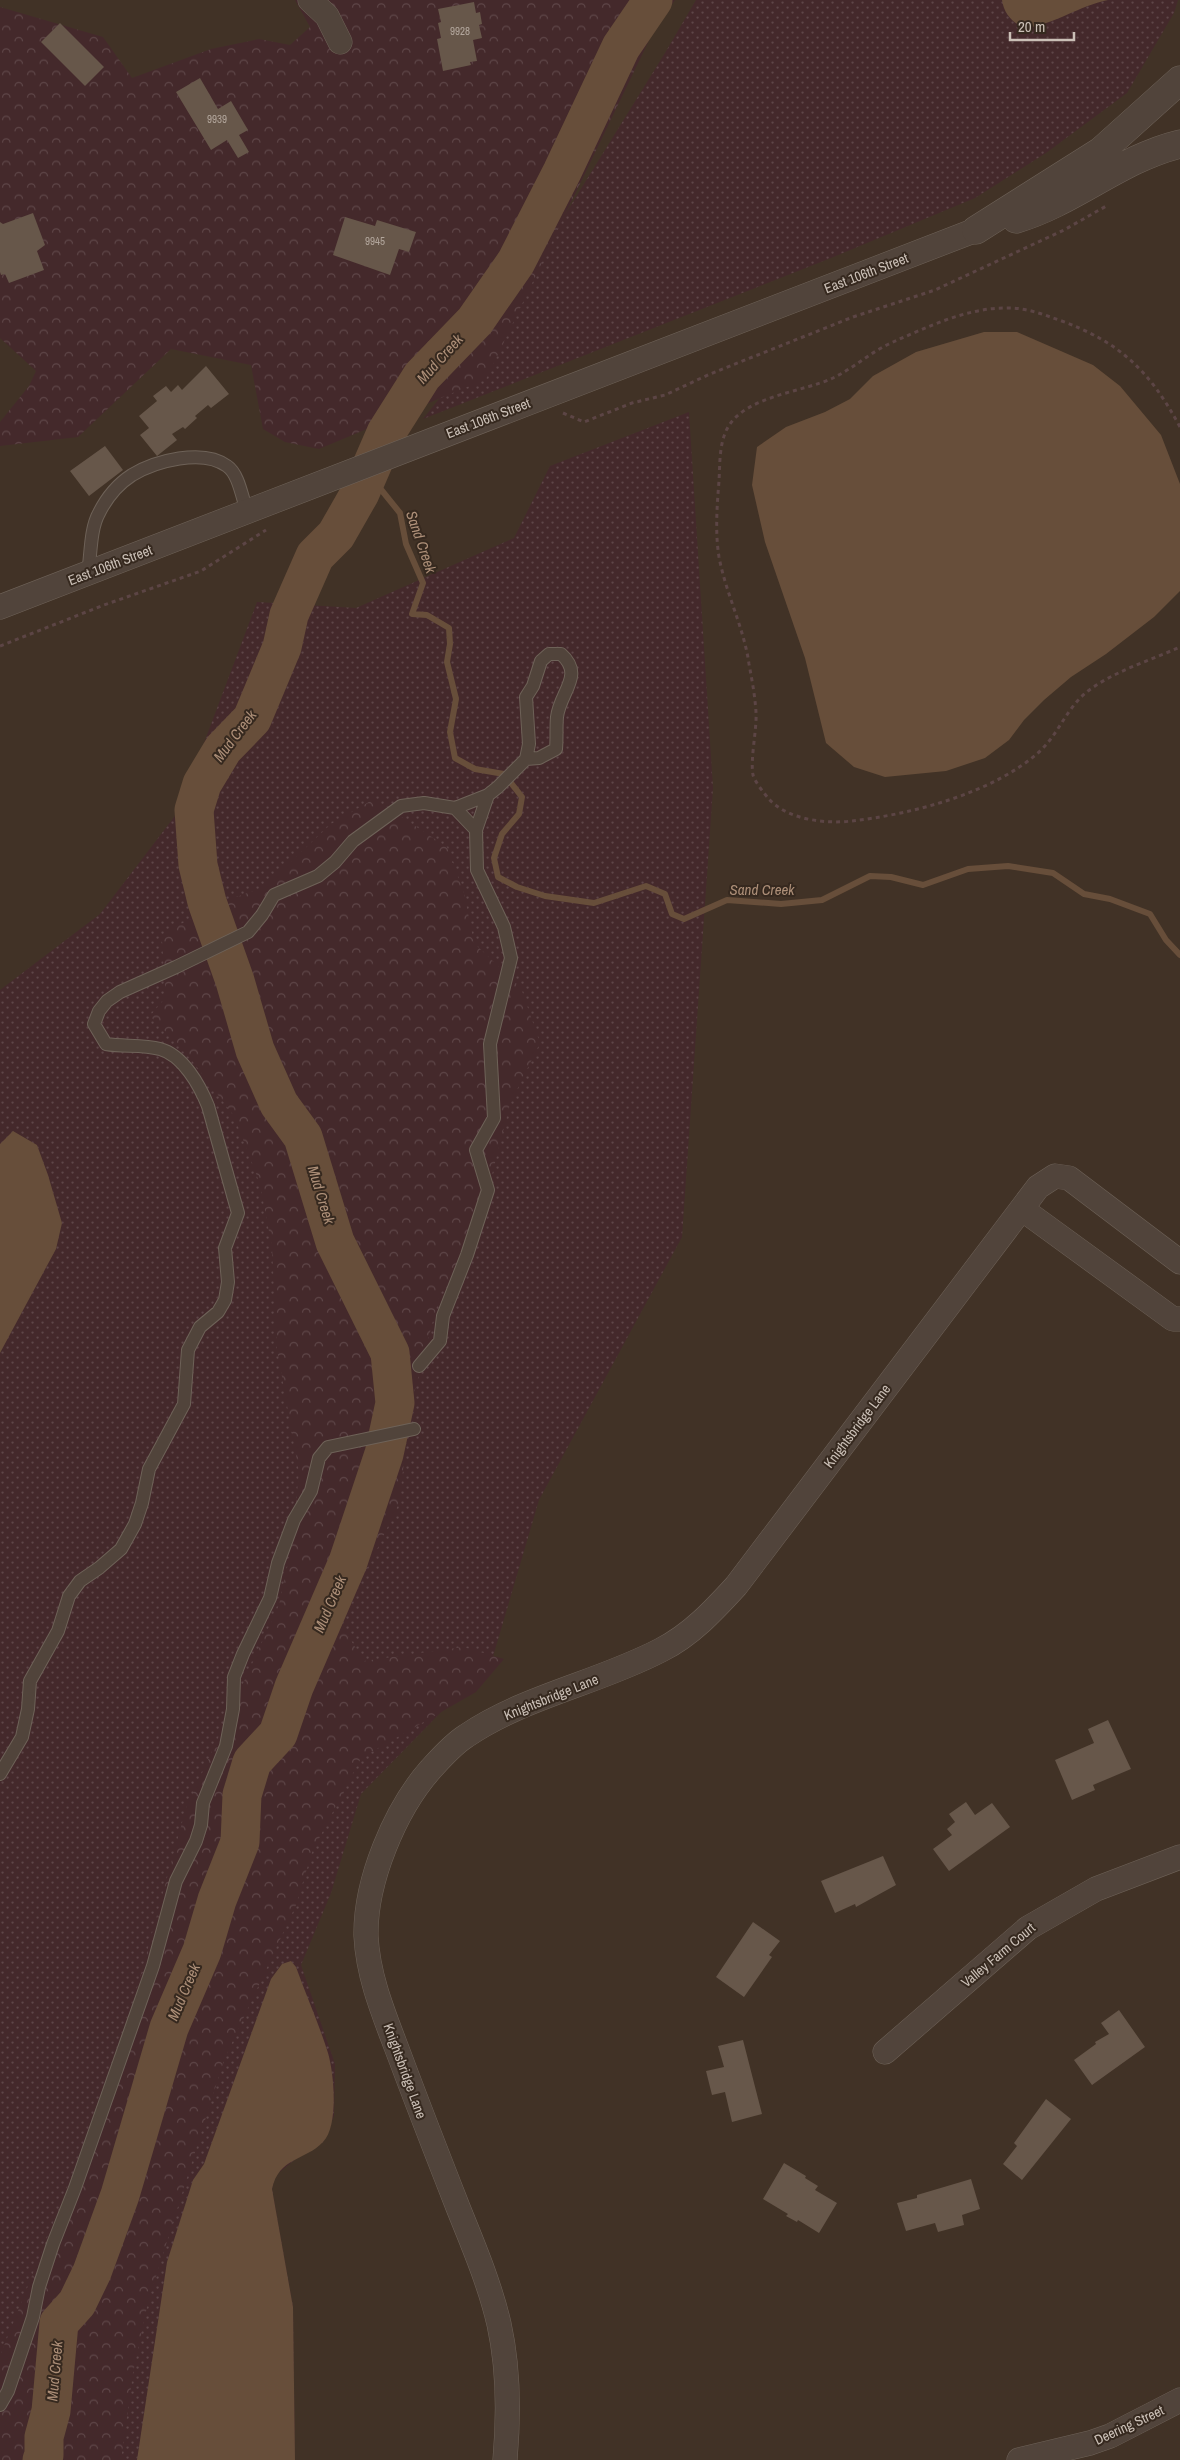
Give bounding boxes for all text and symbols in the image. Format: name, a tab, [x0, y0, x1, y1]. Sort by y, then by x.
scale bar	[1010, 10, 1074, 42]
text: 20 m	[1018, 16, 1045, 37]
house number: 9928	[450, 24, 470, 38]
house number: 9939	[207, 112, 227, 126]
house number: 9945	[365, 234, 385, 248]
street label: East 106th Street	[821, 249, 911, 297]
water label: Mud Creek	[412, 329, 468, 388]
street label: East 106th Street	[443, 394, 533, 442]
water label: Sand Creek	[401, 508, 442, 577]
street label: East 106th Street	[65, 541, 155, 589]
water label: Mud Creek	[208, 705, 262, 766]
water label: Sand Creek	[730, 879, 795, 900]
water label: Mud Creek	[303, 1163, 341, 1227]
street label: Knightsbridge Lane	[820, 1381, 894, 1471]
water label: Mud Creek	[308, 1571, 351, 1636]
street label: Knightsbridge Lane	[501, 1670, 601, 1724]
street label: Valley Farm Court	[957, 1919, 1039, 1991]
water label: Mud Creek	[162, 1959, 205, 2024]
street label: Knightsbridge Lane	[379, 2021, 431, 2121]
water label: Mud Creek	[41, 2339, 68, 2402]
street label: Deering Street	[1091, 2401, 1167, 2449]

